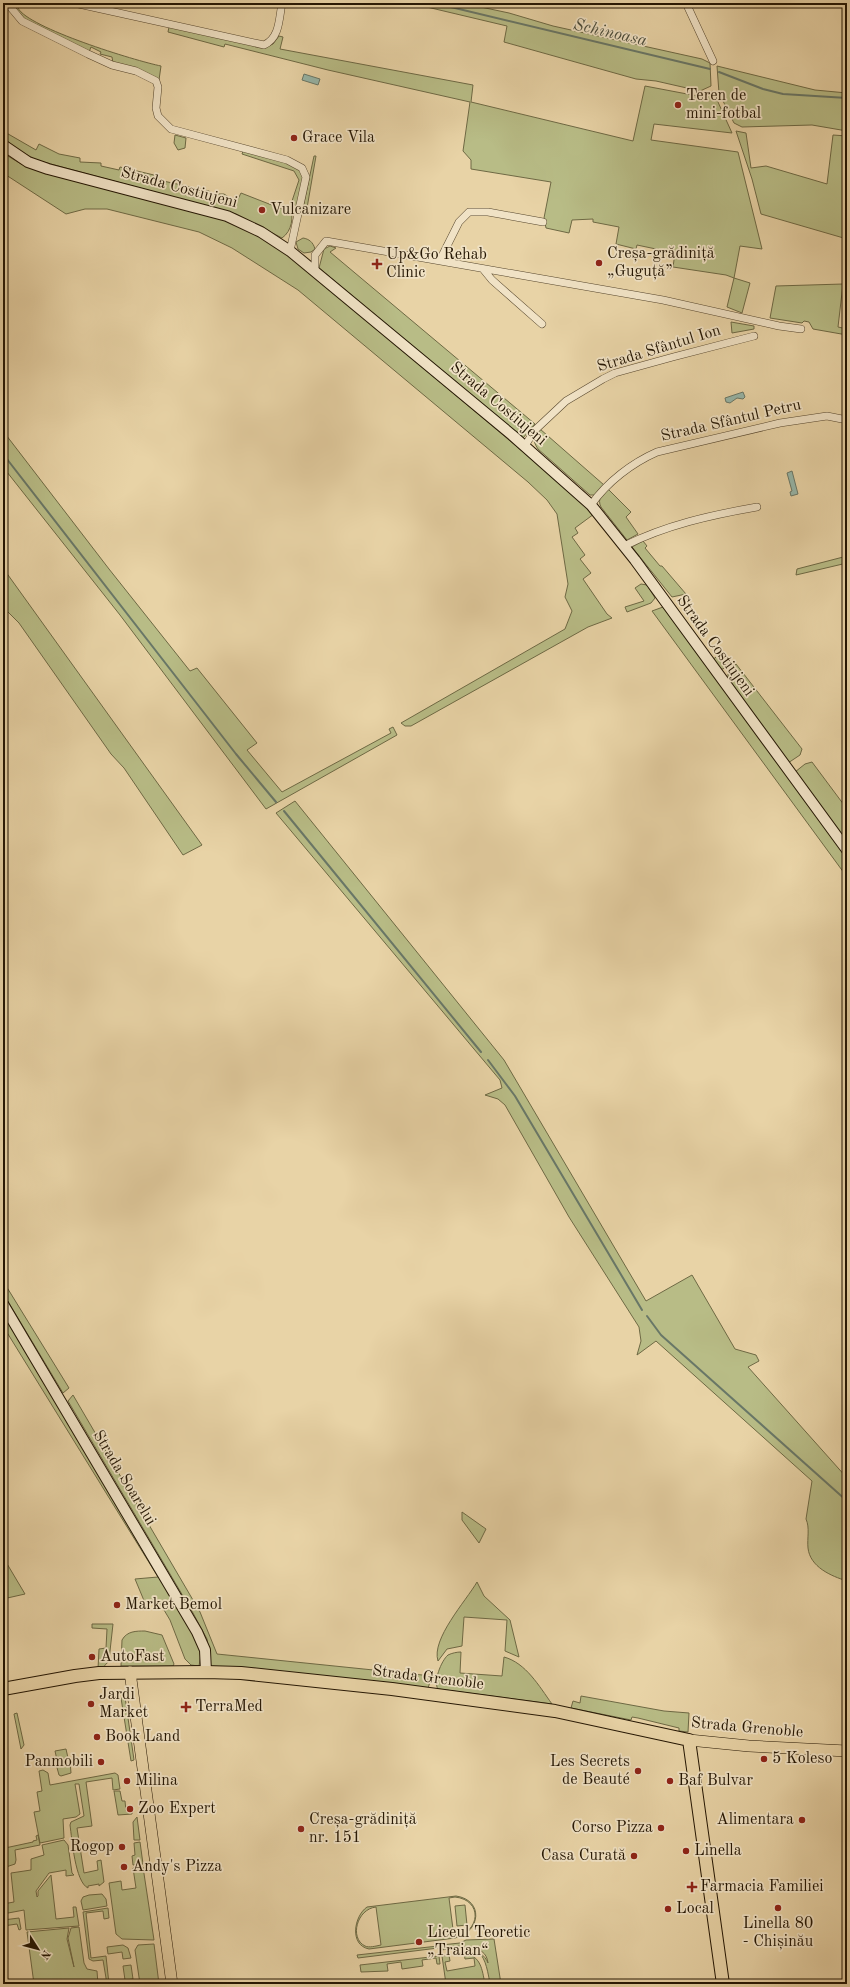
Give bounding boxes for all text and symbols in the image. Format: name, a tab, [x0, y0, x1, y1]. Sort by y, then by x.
water label: Schinoasa	[572, 16, 648, 50]
place label: Teren de mini-fotbal	[686, 88, 761, 122]
marker: Teren de mini-fotbal	[673, 100, 683, 110]
place label: Grace Vila	[302, 130, 375, 146]
marker: Grace Vila	[289, 133, 299, 143]
street label: Strada Costiujeni	[119, 165, 239, 211]
place label: Vulcanizare	[270, 202, 351, 218]
marker: Vulcanizare	[257, 205, 267, 215]
place label: Creșa-grădiniță „Guguță”	[607, 246, 715, 281]
place label: Up&Go Rehab Clinic	[386, 247, 487, 281]
marker: Up&Go Rehab Clinic	[371, 258, 383, 270]
marker: Creșa-grădiniță „Guguță”	[594, 258, 604, 268]
street label: Strada Sfântul Ion	[595, 322, 723, 375]
street label: Strada Costiujeni	[447, 359, 549, 449]
street label: Strada Sfântul Petru	[659, 397, 803, 445]
street label: Strada Costiujeni	[673, 593, 757, 699]
street label: Strada Soarelui	[89, 1428, 159, 1528]
place label: Market Bemol	[125, 1597, 222, 1613]
marker: Market Bemol	[112, 1600, 122, 1610]
place label: AutoFast	[100, 1649, 165, 1665]
marker: AutoFast	[87, 1652, 97, 1662]
street label: Strada Grenoble	[371, 1663, 485, 1693]
place label: Jardi Market	[99, 1687, 149, 1721]
marker: Jardi Market	[86, 1699, 96, 1709]
place label: TerraMed	[195, 1699, 263, 1715]
marker: TerraMed	[180, 1701, 192, 1713]
street label: Strada Grenoble	[690, 1715, 804, 1741]
place label: Book Land	[105, 1729, 180, 1745]
marker: Book Land	[92, 1732, 102, 1742]
place label: 5 Koleso	[772, 1751, 832, 1767]
place label: Panmobili	[24, 1754, 93, 1770]
place label: Les Secrets de Beauté	[550, 1754, 630, 1788]
marker: 5 Koleso	[759, 1754, 769, 1764]
marker: Panmobili	[96, 1757, 106, 1767]
marker: Les Secrets de Beauté	[633, 1766, 643, 1776]
place label: Milina	[135, 1773, 178, 1789]
place label: Baf Bulvar	[678, 1773, 753, 1789]
marker: Milina	[122, 1776, 132, 1786]
marker: Baf Bulvar	[665, 1776, 675, 1786]
place label: Zoo Expert	[138, 1801, 216, 1817]
marker: Zoo Expert	[125, 1804, 135, 1814]
place label: Creșa-grădiniță nr. 151	[309, 1812, 417, 1846]
place label: Alimentara	[716, 1812, 794, 1828]
marker: Alimentara	[797, 1815, 807, 1825]
place label: Corso Pizza	[571, 1820, 653, 1836]
marker: Corso Pizza	[656, 1823, 666, 1833]
marker: Creșa-grădiniță nr. 151	[296, 1824, 306, 1834]
place label: Rogop	[70, 1839, 114, 1855]
marker: Rogop	[117, 1842, 127, 1852]
place label: Linella	[694, 1843, 742, 1859]
marker: Linella	[681, 1846, 691, 1856]
place label: Casa Curată	[541, 1848, 626, 1864]
marker: Casa Curată	[629, 1851, 639, 1861]
place label: Andy's Pizza	[132, 1859, 222, 1875]
marker: Andy's Pizza	[119, 1862, 129, 1872]
place label: Farmacia Familiei	[700, 1879, 824, 1895]
marker: Farmacia Familiei	[687, 1882, 697, 1892]
place label: Local	[676, 1901, 714, 1917]
marker: Linella 80 - Chișinău	[773, 1903, 783, 1913]
marker: Local	[663, 1904, 673, 1914]
place label: Linella 80 - Chișinău	[743, 1916, 814, 1951]
place label: Liceul Teoretic „Traian“	[427, 1925, 530, 1959]
north arrow	[18, 1929, 58, 1969]
marker: Liceul Teoretic „Traian“	[414, 1937, 424, 1947]
text: N	[38, 1947, 52, 1961]

